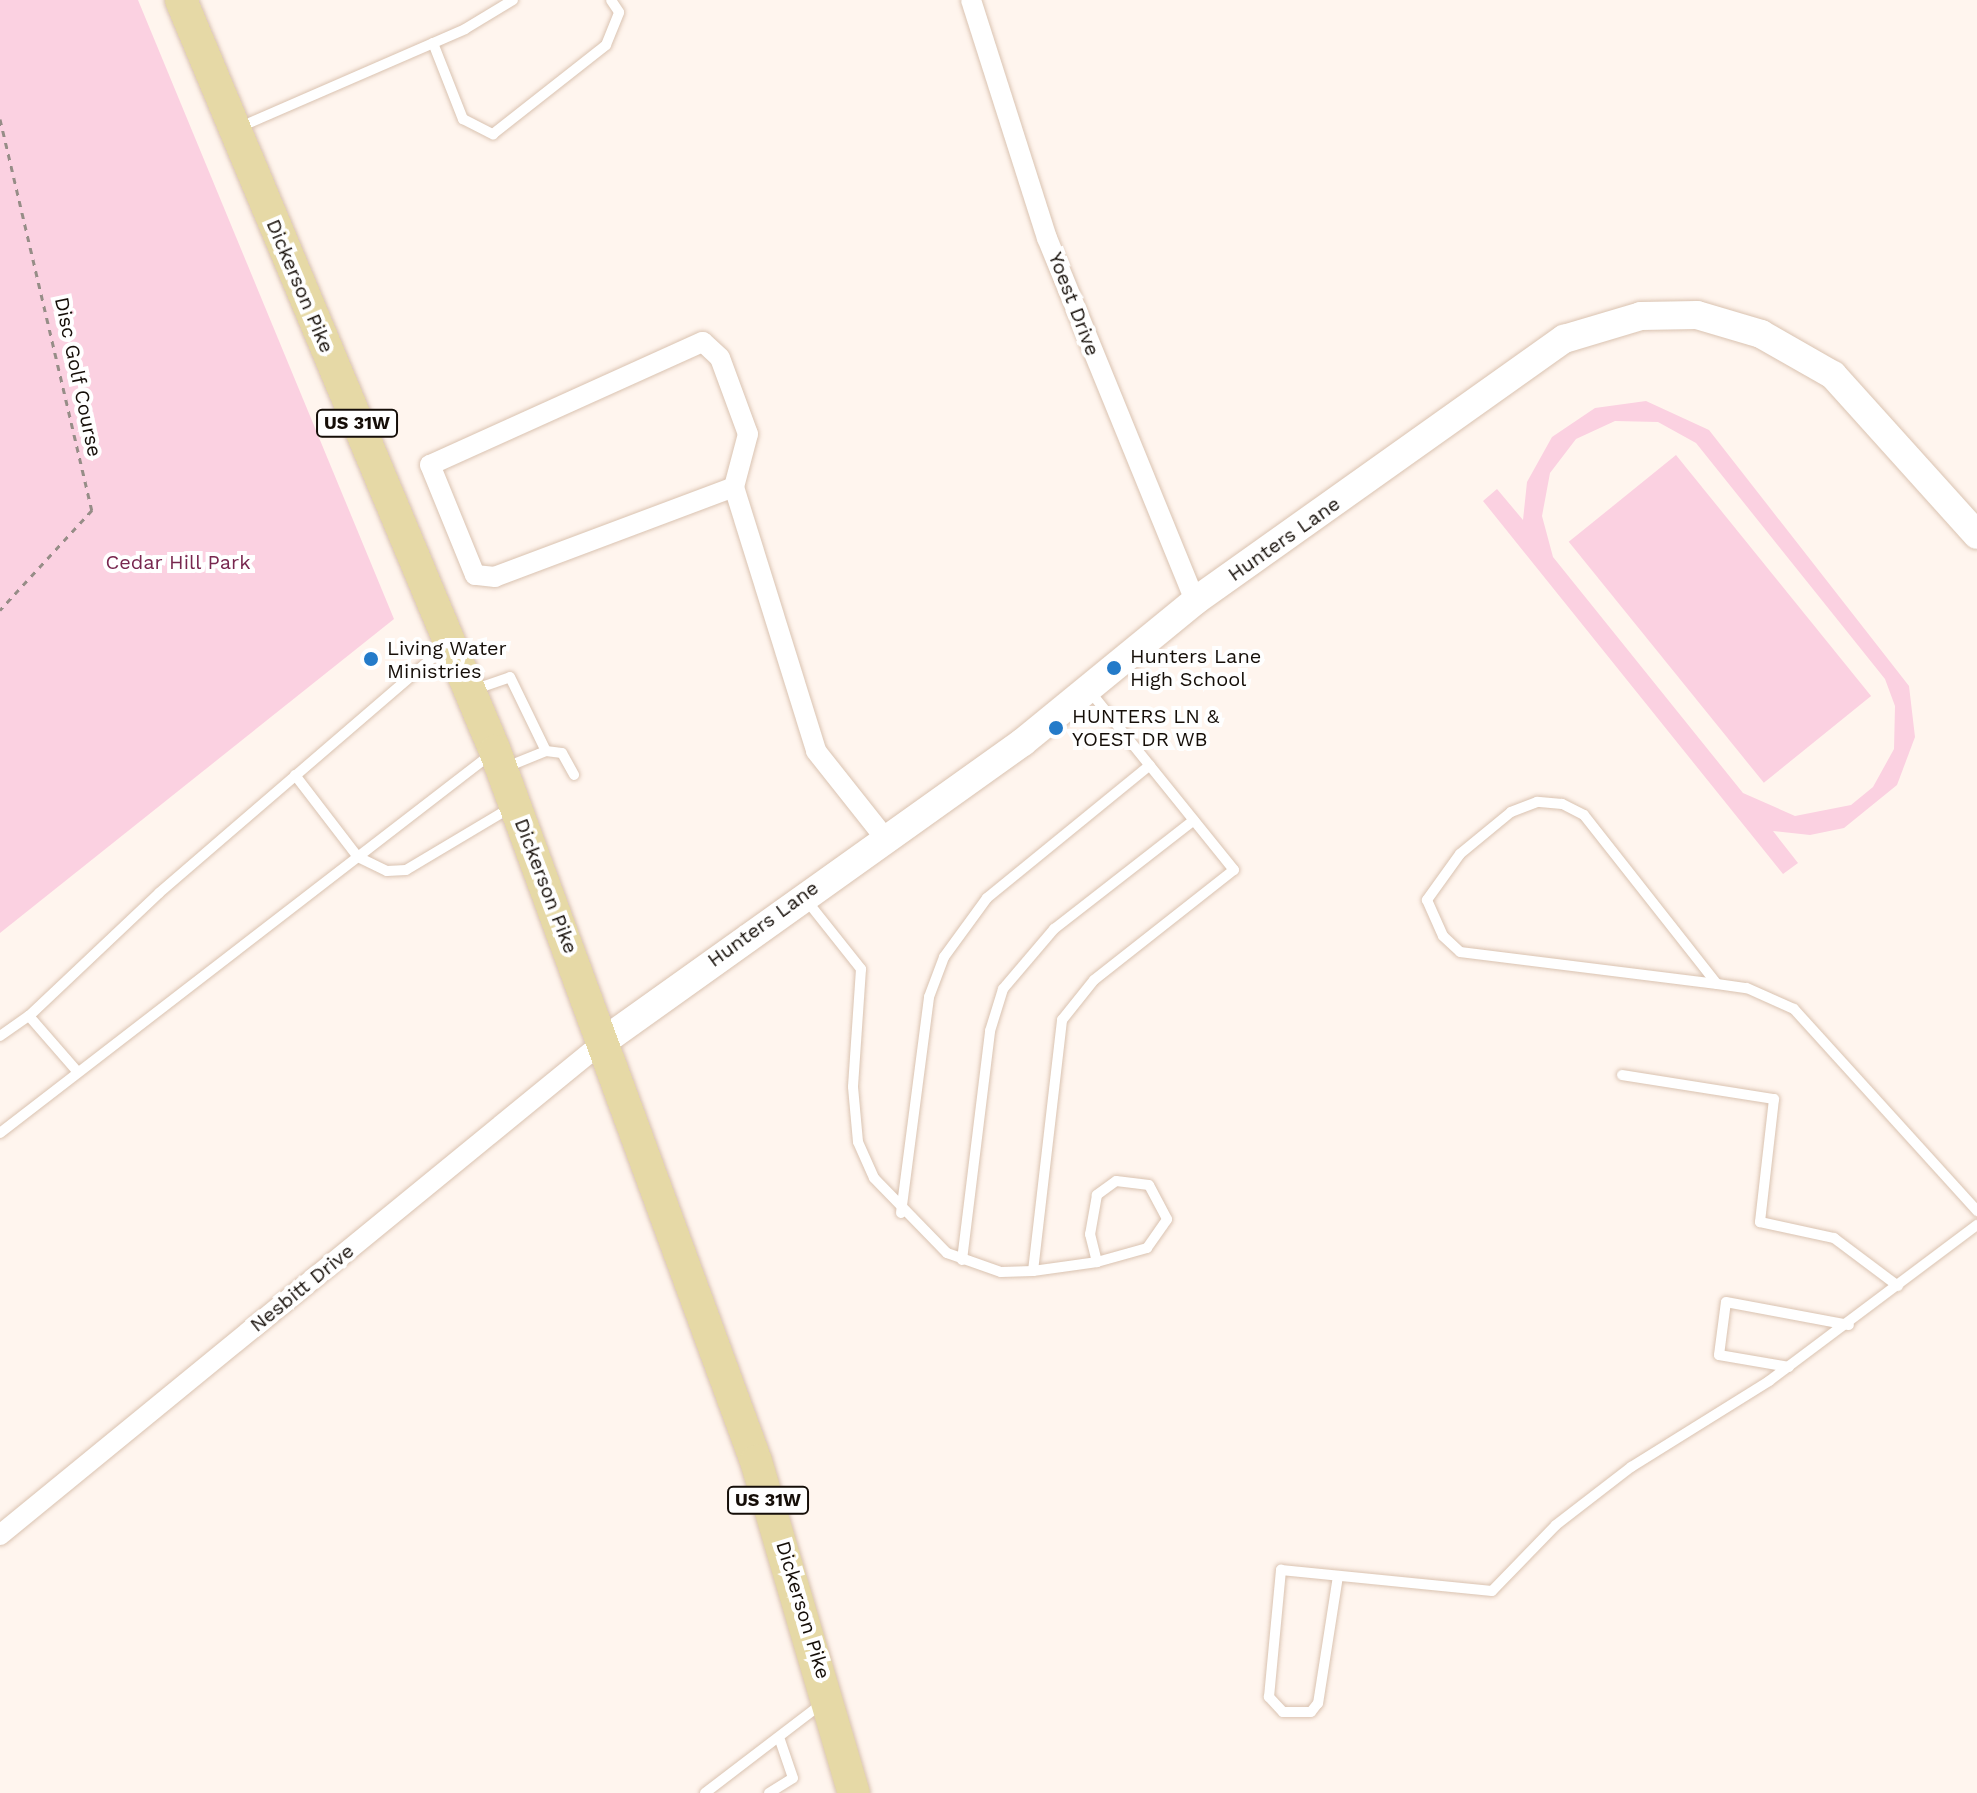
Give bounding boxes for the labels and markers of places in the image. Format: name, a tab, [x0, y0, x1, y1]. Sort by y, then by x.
place label: Living Water Ministries	[387, 636, 507, 683]
place label: Hunters Lane High School	[1130, 644, 1261, 691]
marker: Living Water Ministries	[362, 650, 380, 668]
marker: Hunters Lane High School	[1105, 659, 1123, 677]
place label: HUNTERS LN & YOEST DR WB	[1072, 704, 1219, 751]
marker: HUNTERS LN & YOEST DR WB	[1047, 719, 1065, 737]

